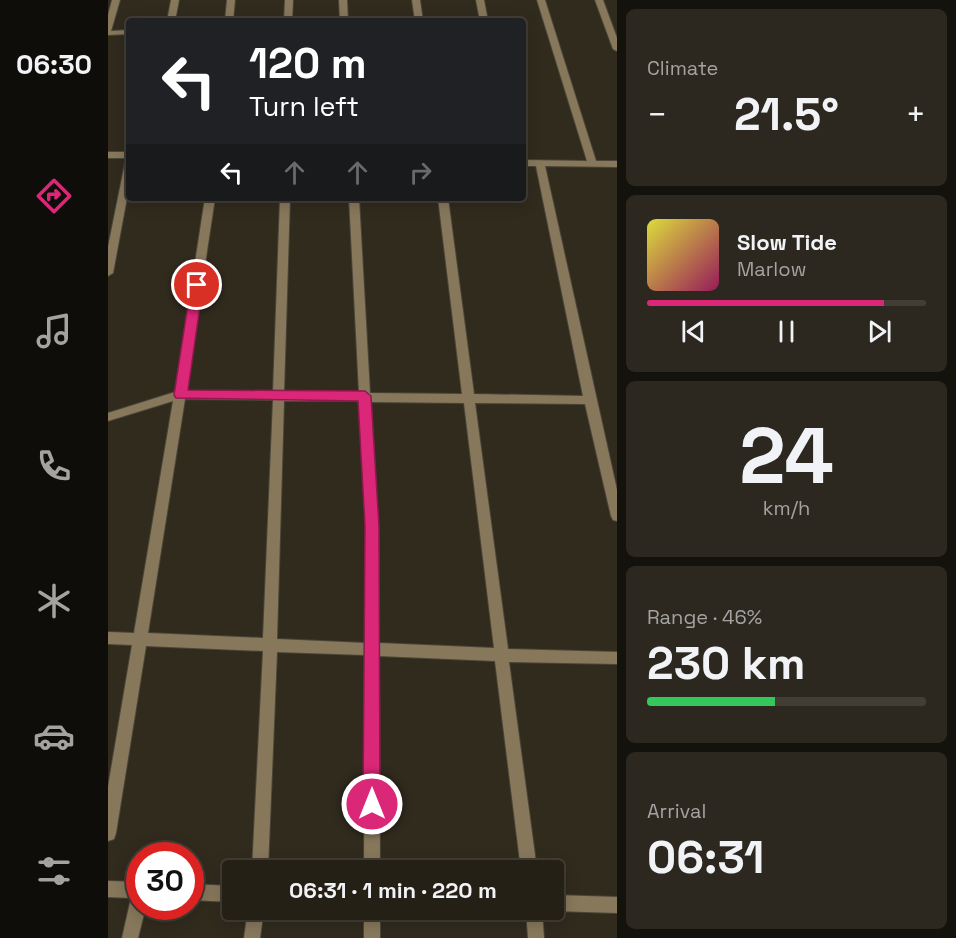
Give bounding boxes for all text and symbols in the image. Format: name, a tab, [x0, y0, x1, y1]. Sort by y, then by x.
text: 120 m	[249, 37, 367, 90]
icon: left	[150, 42, 228, 120]
text: 06:30	[16, 47, 92, 82]
text: Climate	[647, 55, 718, 81]
text: 21.5°	[734, 86, 839, 143]
text: Turn left	[249, 89, 359, 124]
text: −	[647, 94, 667, 136]
text: +	[906, 94, 926, 136]
icon: left	[215, 156, 248, 189]
icon: ahead	[278, 156, 311, 189]
icon: ahead	[341, 156, 374, 189]
icon: right	[404, 156, 437, 189]
icon: directions	[33, 175, 75, 217]
text: Slow Tide	[737, 228, 837, 256]
text: Marlow	[737, 256, 806, 282]
pin	[171, 259, 222, 310]
icon: arrive	[180, 268, 213, 301]
icon: music	[33, 310, 75, 352]
icon: previous	[677, 315, 710, 348]
icon: pause	[770, 315, 803, 348]
icon: next	[863, 315, 896, 348]
text: 24	[739, 406, 834, 506]
icon: phone	[33, 445, 75, 487]
text: km/h	[763, 495, 810, 521]
icon: climate	[33, 580, 75, 622]
text: Range · 46%	[647, 604, 762, 630]
text: 230 km	[647, 635, 806, 692]
icon: car	[33, 715, 75, 757]
position arrow	[340, 772, 404, 836]
text: Arrival	[647, 798, 706, 824]
text: 06:31	[647, 829, 764, 886]
speed limit sign: 30	[126, 842, 204, 920]
icon: filters	[33, 850, 75, 892]
text: 06:31 · 1 min · 220 m	[289, 876, 497, 904]

